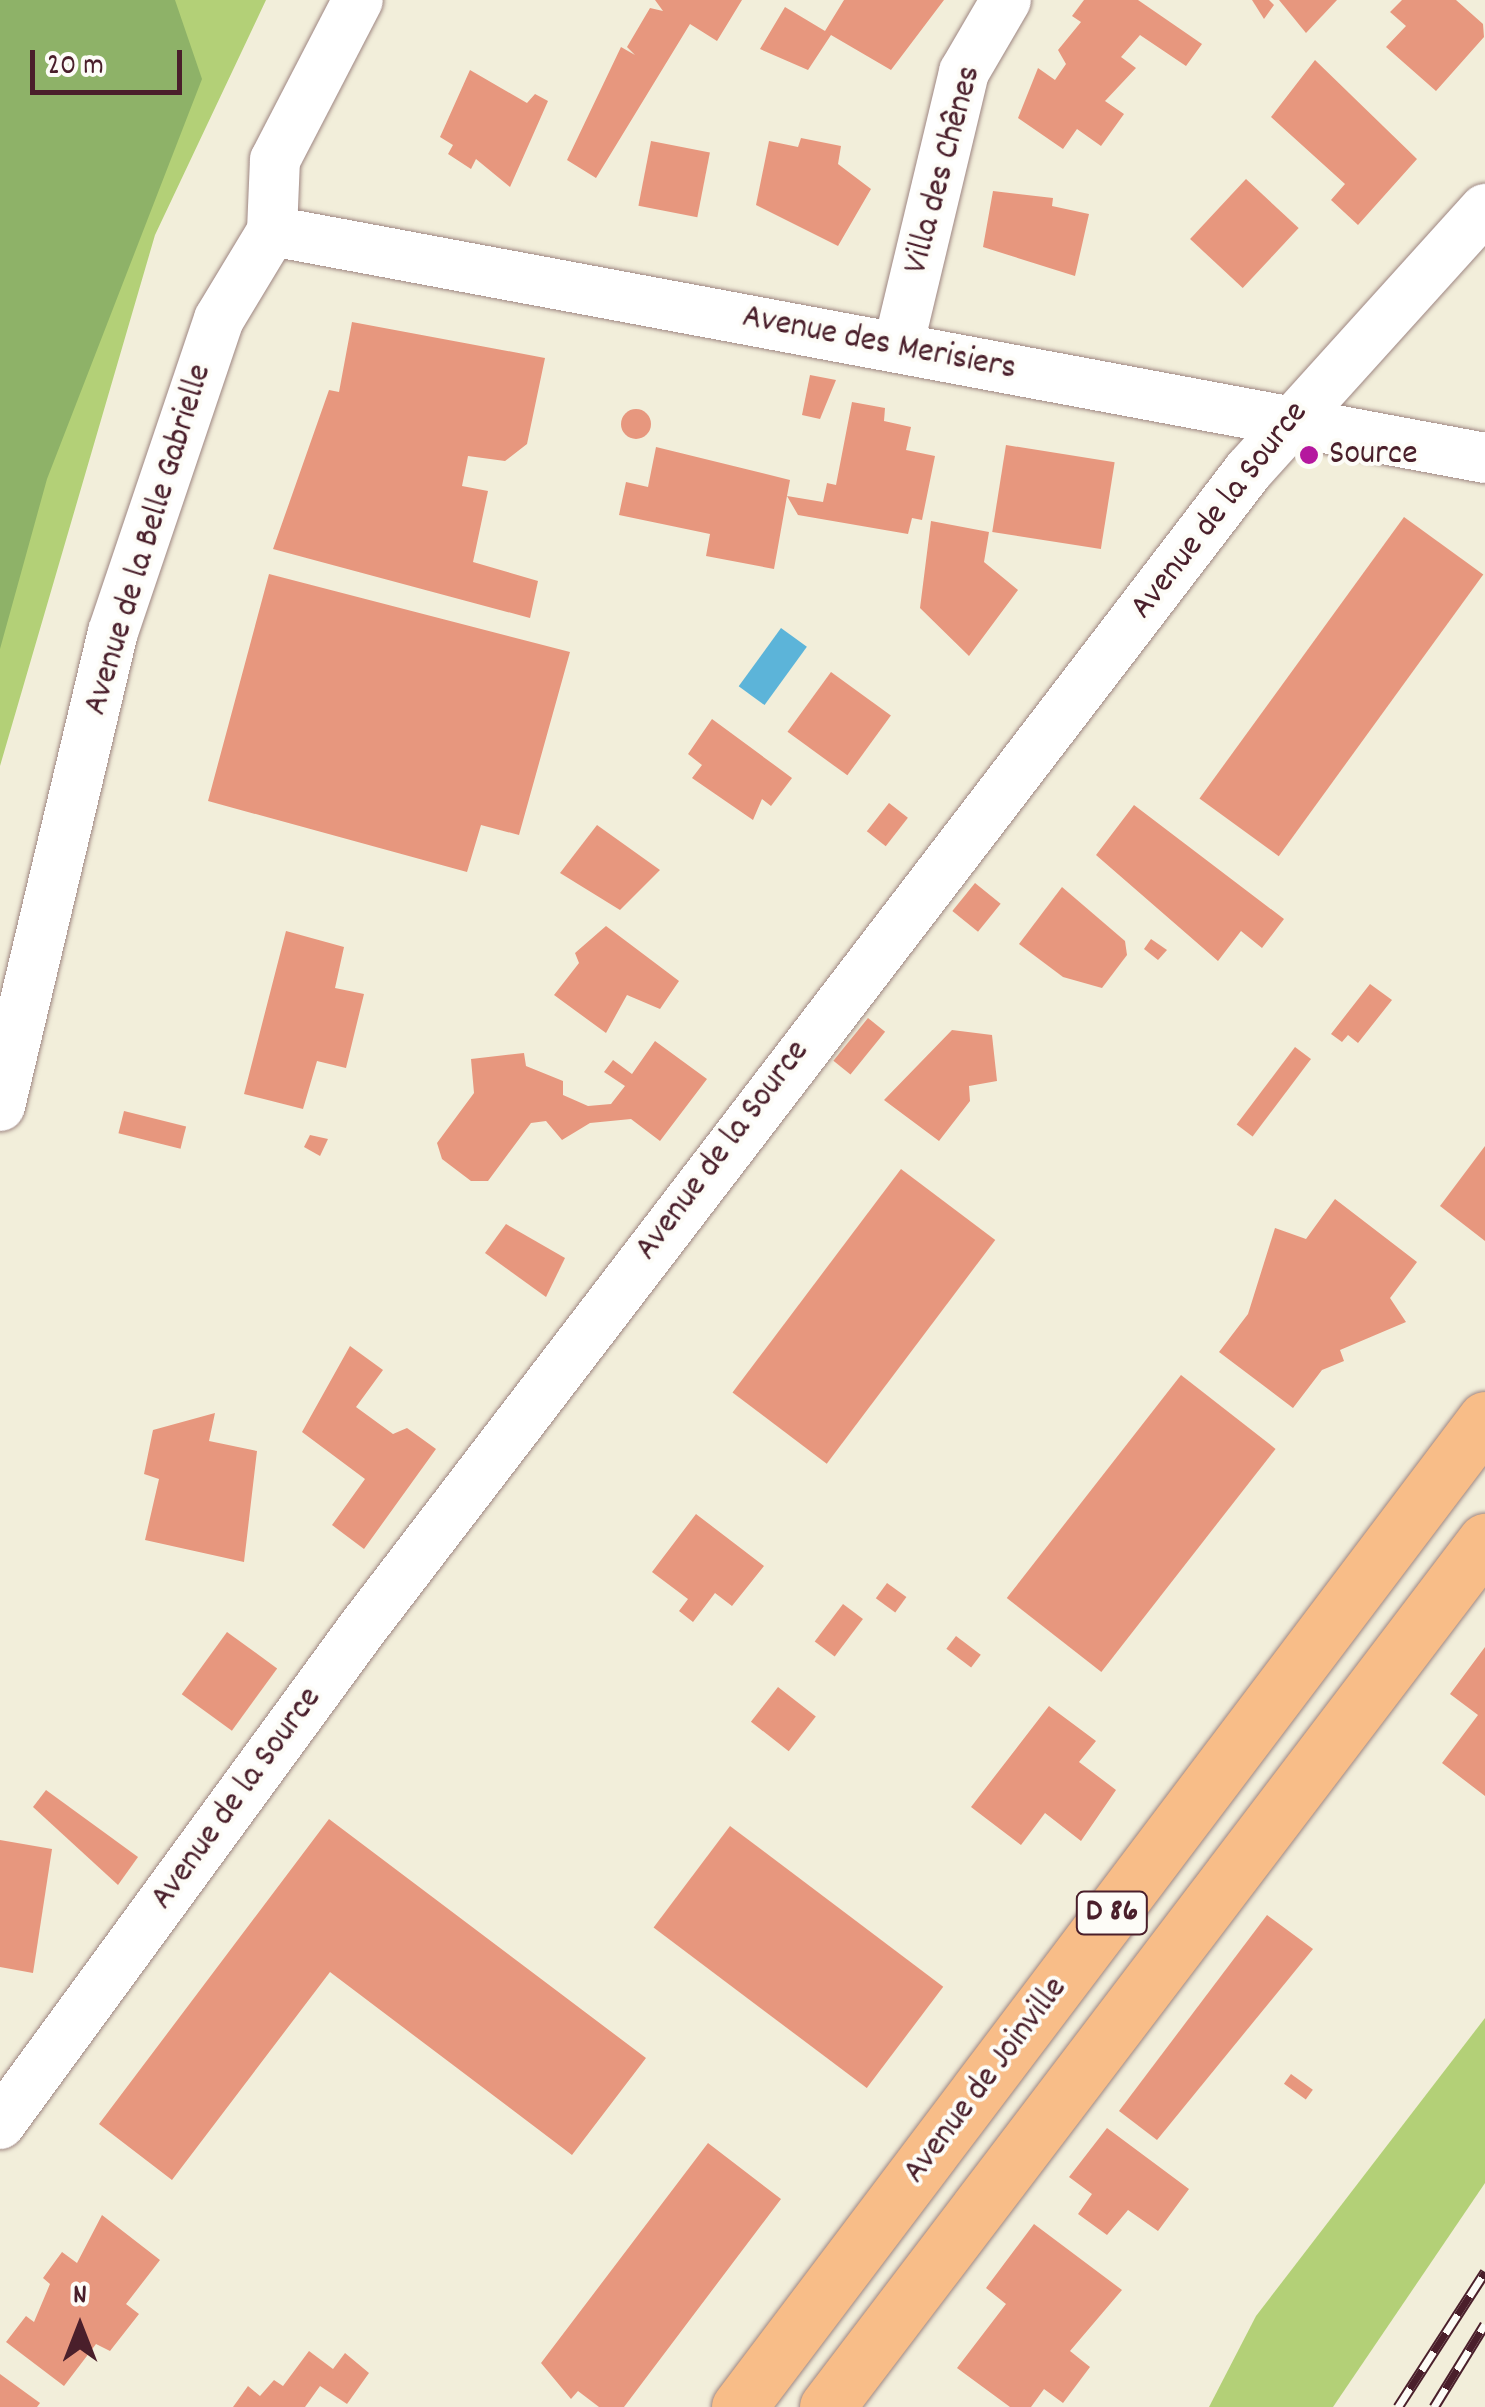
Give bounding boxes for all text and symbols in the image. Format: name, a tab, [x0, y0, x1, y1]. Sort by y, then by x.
scale bar	[35, 30, 188, 92]
text: 20 m	[47, 46, 104, 89]
street label: Villa des Chênes	[896, 61, 992, 279]
street label: Avenue des Merisiers	[739, 297, 1019, 391]
street label: Avenue de la Belle Gabrielle	[76, 360, 222, 720]
street label: Avenue de la Source	[1122, 394, 1318, 628]
place label: Source	[1329, 434, 1418, 476]
marker: Source	[1298, 444, 1320, 466]
street label: Avenue de la Source	[627, 1033, 819, 1269]
street label: Avenue de la Source	[142, 1679, 332, 1919]
road number: D 86	[1074, 1886, 1150, 1940]
street label: Avenue de Joinville	[895, 1970, 1077, 2192]
north arrow	[30, 2277, 130, 2377]
text: N	[73, 2277, 87, 2317]

